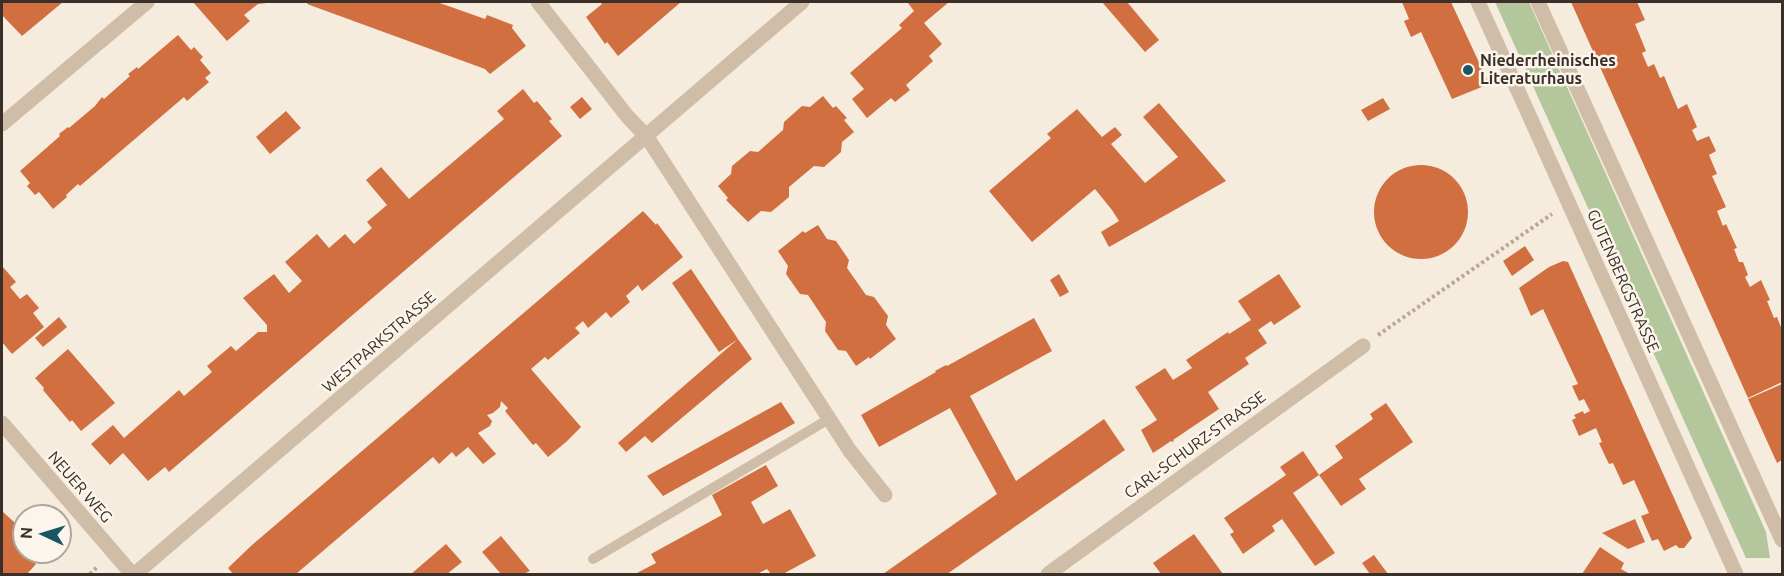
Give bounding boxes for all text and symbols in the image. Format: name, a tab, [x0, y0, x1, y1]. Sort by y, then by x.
place label: Niederrheinisches Literaturhaus	[1480, 51, 1616, 89]
marker: Niederrheinisches Literaturhaus	[1461, 63, 1475, 77]
street label: GUTENBERGSTRASSE	[1583, 207, 1663, 355]
street label: WESTPARKSTRASSE	[318, 287, 440, 397]
street label: CARL-SCHURZ-STRASSE	[1121, 387, 1269, 503]
street label: NEUER WEG	[44, 448, 116, 526]
north arrow	[12, 504, 72, 564]
text: N	[17, 526, 35, 539]

